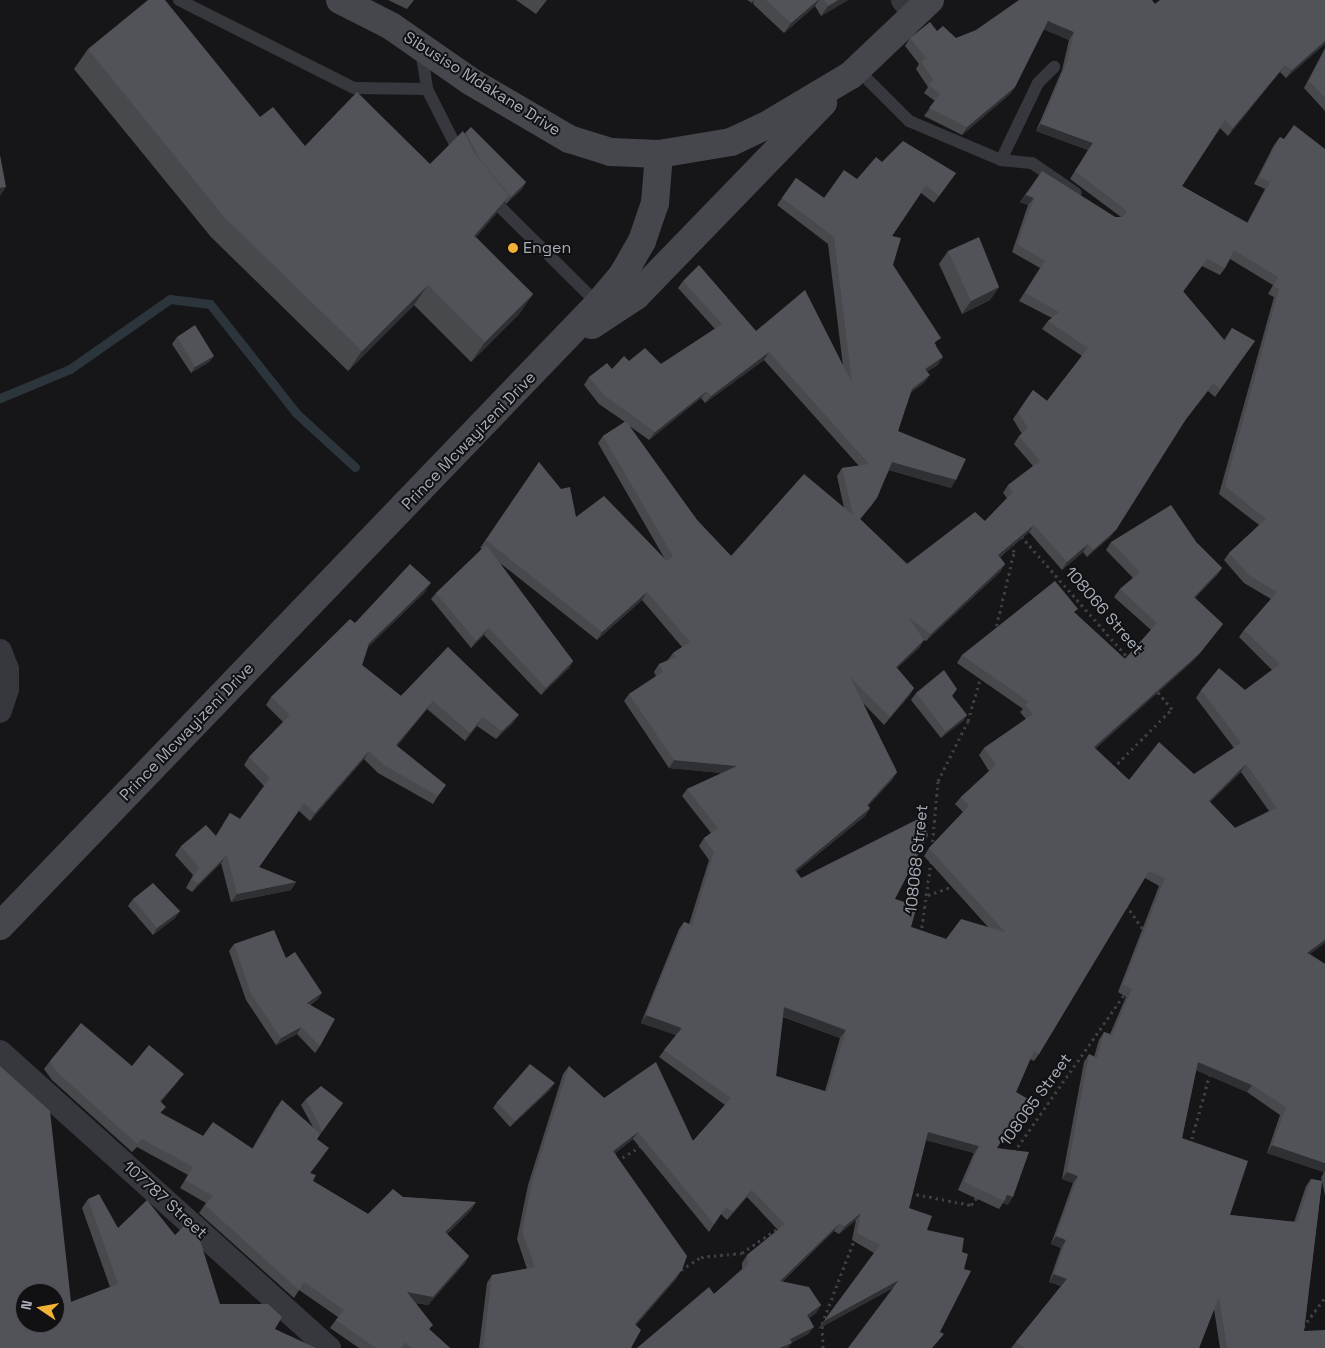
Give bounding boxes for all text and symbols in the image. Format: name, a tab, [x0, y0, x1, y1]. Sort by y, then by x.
street label: Sibusiso Mdakane Drive	[400, 28, 564, 140]
place label: Engen	[523, 238, 571, 258]
marker: Engen	[507, 242, 519, 254]
street label: Prince Mcwayizeni Drive	[398, 368, 540, 514]
street label: 108066 Street	[1061, 563, 1147, 659]
street label: Prince Mcwayizeni Drive	[116, 659, 258, 805]
street label: 108068 Street	[902, 803, 932, 915]
street label: 108065 Street	[996, 1050, 1076, 1150]
street label: 107787 Street	[119, 1157, 211, 1243]
north arrow	[15, 1283, 65, 1333]
text: N	[17, 1299, 36, 1312]

